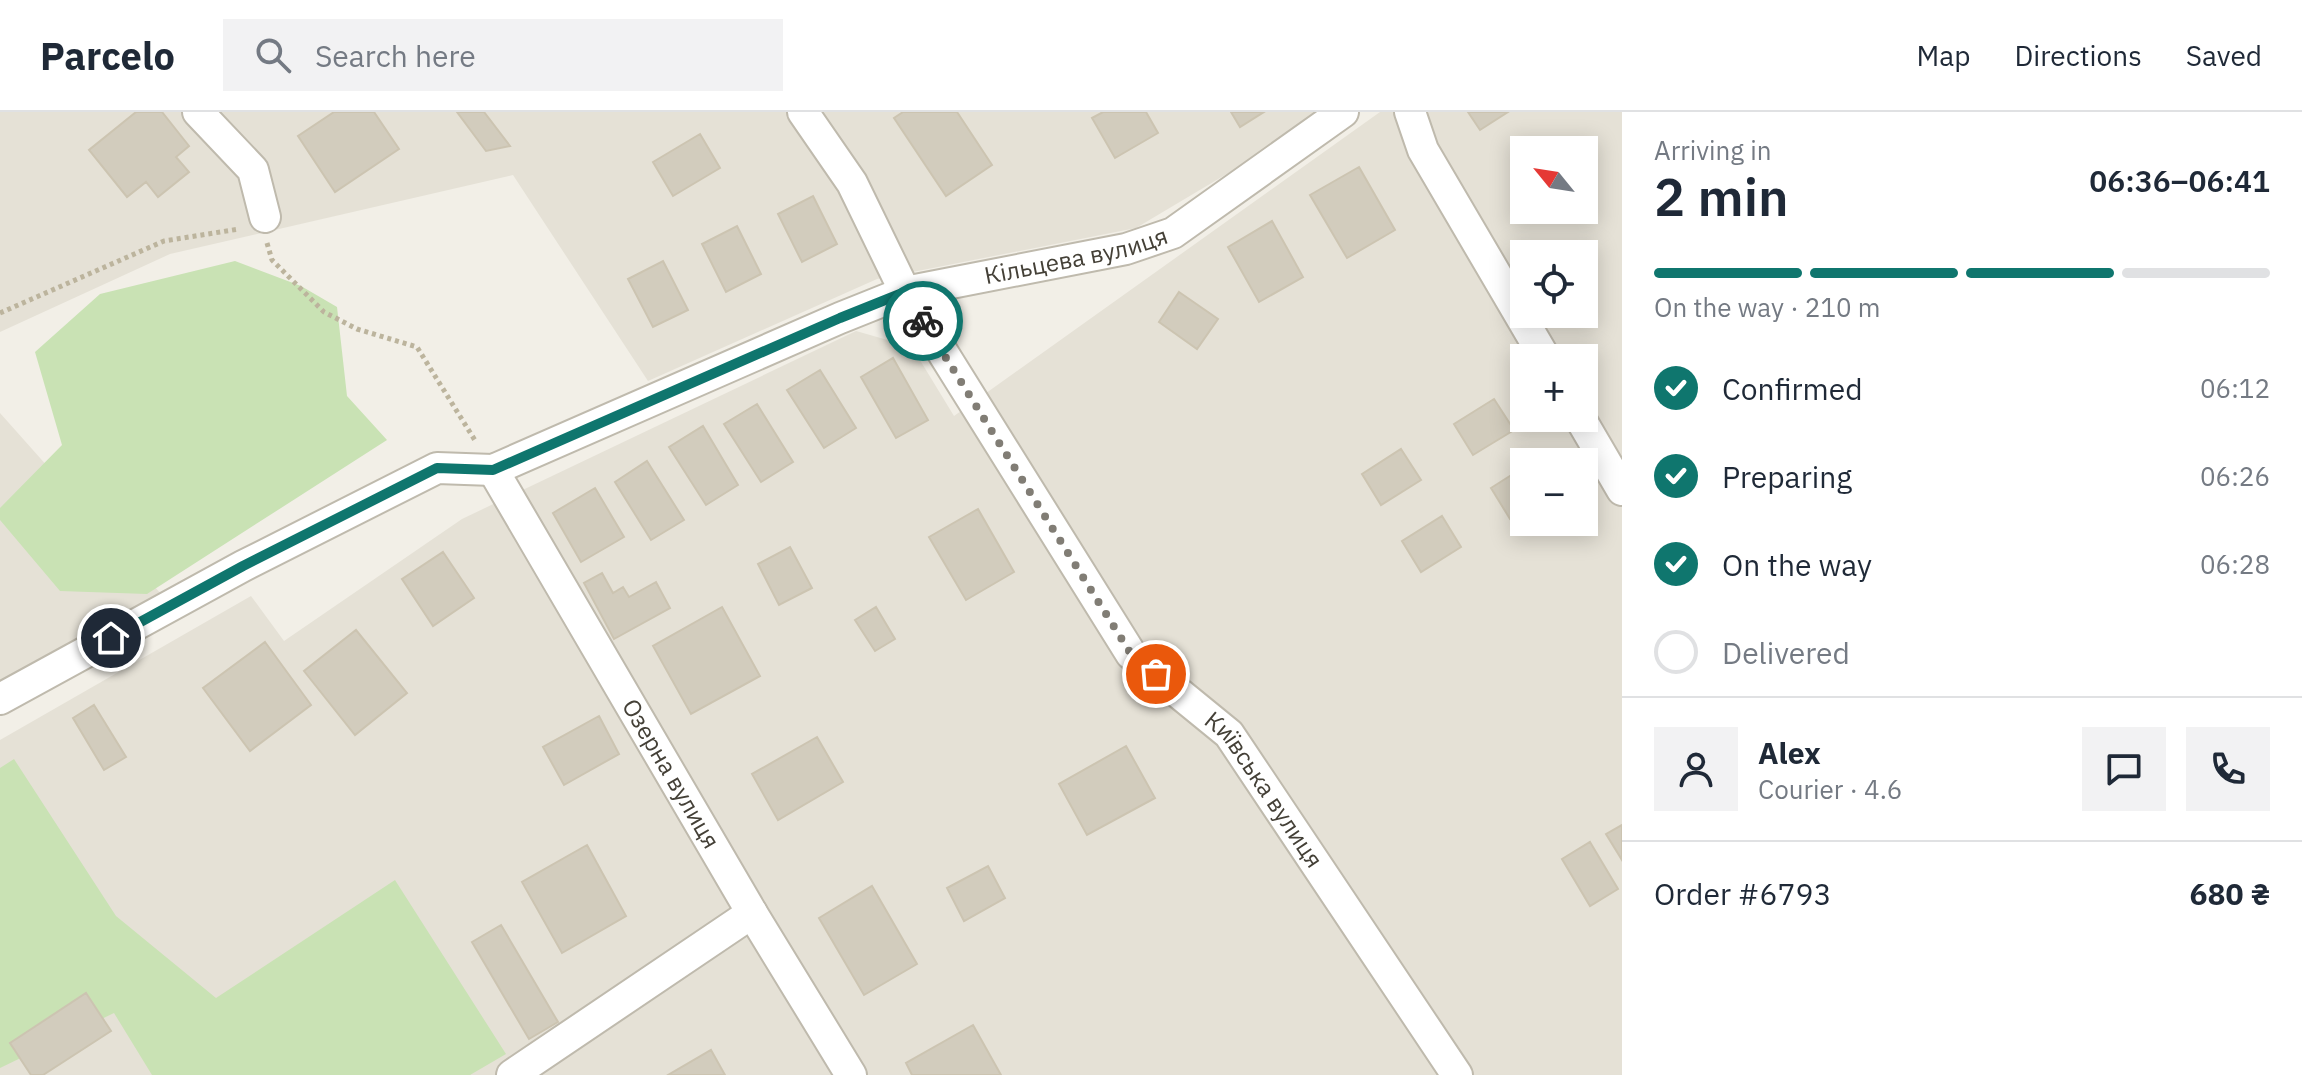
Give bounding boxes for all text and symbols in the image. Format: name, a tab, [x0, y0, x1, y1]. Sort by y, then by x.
search box	[223, 19, 783, 91]
text: Parcelo	[40, 31, 175, 80]
icon: search	[251, 33, 295, 77]
text: Search here	[315, 36, 476, 75]
text: Map	[1916, 37, 1970, 74]
text: Directions	[2014, 37, 2142, 74]
text: Saved	[2186, 37, 2262, 74]
text: Arriving in	[1654, 133, 1771, 167]
north arrow	[1510, 136, 1598, 224]
map controls	[1510, 136, 1598, 536]
text: 06:36–06:41	[2089, 161, 2270, 200]
text: 2 min	[1654, 163, 1789, 230]
street label: Кільцева вулиця	[982, 219, 1172, 291]
button: locate	[1510, 240, 1598, 328]
courier	[883, 281, 963, 361]
text: On the way · 210 m	[1654, 290, 1880, 324]
icon: bike	[901, 299, 945, 343]
button: +	[1510, 344, 1598, 432]
icon: check	[1654, 366, 1698, 410]
text: Confirmed	[1722, 369, 1863, 408]
text: 06:12	[2200, 371, 2270, 405]
button: −	[1510, 448, 1598, 536]
icon: check	[1654, 454, 1698, 498]
text: Preparing	[1722, 457, 1852, 496]
text: 06:26	[2200, 459, 2270, 493]
icon: check	[1654, 542, 1698, 586]
text: On the way	[1722, 545, 1872, 584]
text: 06:28	[2200, 547, 2270, 581]
pin	[77, 604, 145, 672]
icon: home	[89, 616, 133, 660]
text: Delivered	[1722, 633, 1850, 672]
pin	[1122, 640, 1190, 708]
icon: bag	[1134, 652, 1178, 696]
street label: Озерна вулиця	[615, 693, 728, 854]
street label: Київська вулиця	[1198, 704, 1331, 873]
button: person	[1654, 727, 1738, 811]
button: chat	[2082, 727, 2166, 811]
button: phone	[2186, 727, 2270, 811]
text: Alex	[1758, 733, 1821, 772]
text: Courier · 4.6	[1758, 772, 1902, 806]
text: Order #6793	[1654, 874, 1831, 913]
text: 680 ₴	[2190, 874, 2270, 913]

